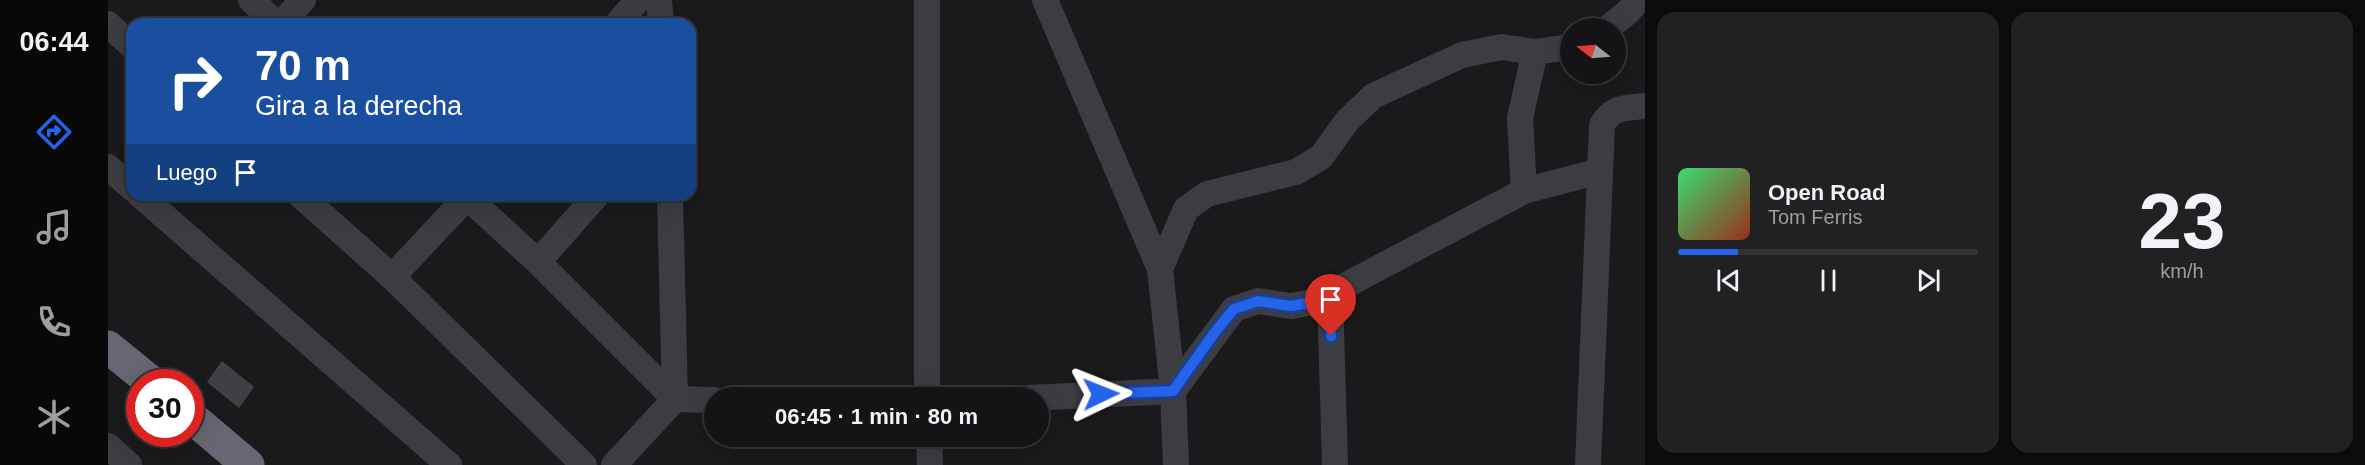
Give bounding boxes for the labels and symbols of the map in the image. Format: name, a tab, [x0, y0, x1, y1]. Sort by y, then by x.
north arrow	[1560, 18, 1626, 84]
pin	[1305, 274, 1356, 336]
position arrow	[1069, 362, 1133, 426]
speed limit sign: 30	[126, 369, 204, 447]

